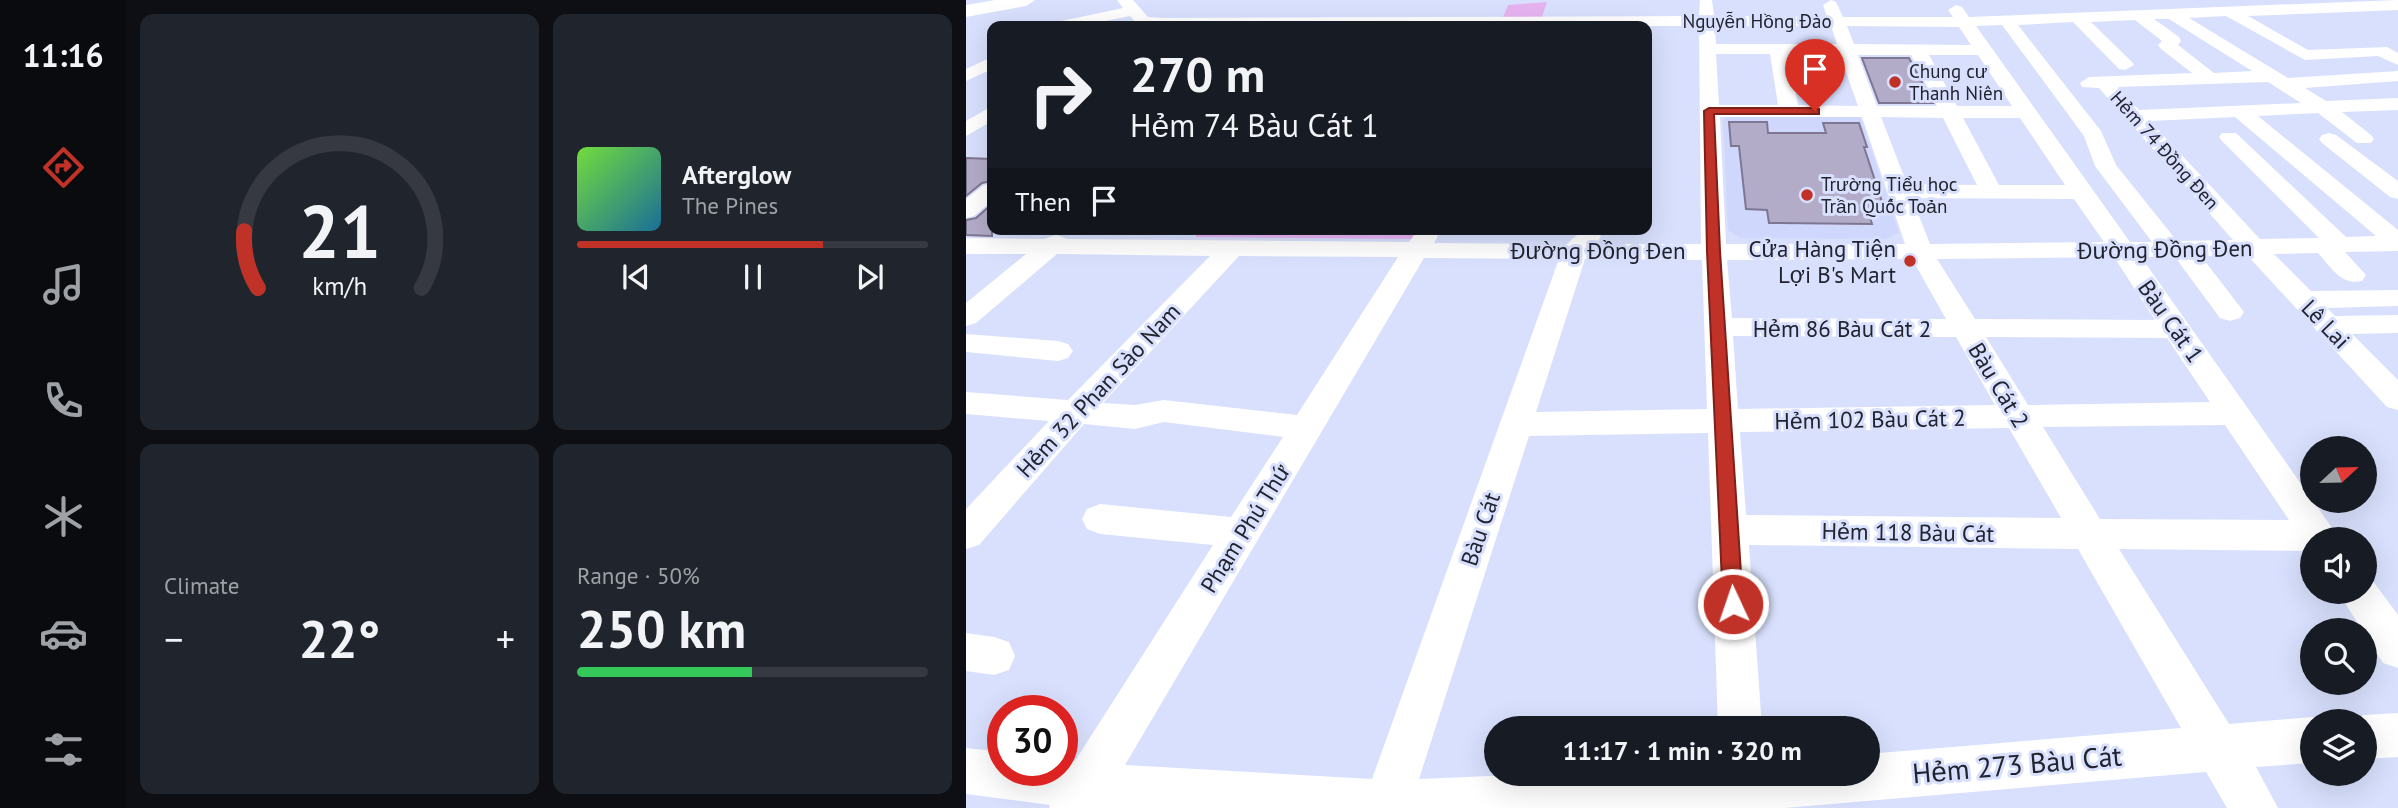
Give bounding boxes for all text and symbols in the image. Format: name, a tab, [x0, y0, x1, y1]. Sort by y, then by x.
street label: Nguyễn Hồng Đào	[1682, 9, 1832, 33]
text: 11:16	[22, 34, 104, 76]
pin	[1785, 39, 1845, 111]
text: 270 m	[1130, 42, 1265, 106]
icon: right	[1015, 49, 1106, 140]
icon: arrive	[1796, 50, 1834, 88]
place label: Chung cư Thanh Niên	[1909, 59, 2003, 105]
marker: Chung cư Thanh Niên	[1887, 74, 1903, 90]
street label: Hẻm 74 Đồng Đen	[2106, 86, 2224, 214]
text: Hẻm 74 Bàu Cát 1	[1130, 104, 1379, 146]
icon: directions	[39, 143, 88, 192]
text: Afterglow	[682, 158, 791, 191]
place label: Trường Tiểu học Trần Quốc Toản	[1821, 172, 1957, 218]
icon: arrive	[1085, 182, 1123, 220]
text: 21	[298, 184, 381, 278]
text: Then	[1015, 185, 1071, 218]
marker: Trường Tiểu học Trần Quốc Toản	[1799, 187, 1815, 203]
text: The Pines	[682, 191, 778, 220]
street label: Đường Đồng Đen	[2076, 233, 2253, 265]
place label: Cửa Hàng Tiện Lợi B's Mart	[1748, 234, 1896, 289]
street label: Đường Đồng Đen	[1509, 236, 1686, 265]
marker: Cửa Hàng Tiện Lợi B's Mart	[1902, 253, 1918, 269]
icon: previous	[617, 258, 655, 296]
icon: pause	[734, 258, 772, 296]
icon: next	[851, 258, 889, 296]
icon: music	[39, 260, 88, 309]
text: km/h	[312, 270, 367, 302]
street label: Bàu Cát 1	[2132, 274, 2210, 368]
street label: Lê Lai	[2296, 293, 2356, 355]
street label: Hẻm 32 Phan Sào Nam	[1010, 297, 1186, 483]
street label: Hẻm 86 Bàu Cát 2	[1753, 314, 1931, 343]
street label: Bàu Cát 2	[1962, 337, 2036, 433]
icon: phone	[39, 376, 88, 425]
street label: Hẻm 102 Bàu Cát 2	[1774, 403, 1966, 435]
north arrow	[2300, 436, 2376, 513]
map controls	[2300, 436, 2377, 786]
street label: Phạm Phú Thứ	[1194, 458, 1296, 598]
street label: Bàu Cát	[1454, 488, 1506, 570]
icon: climate	[39, 492, 88, 541]
street label: Hẻm 118 Bàu Cát	[1821, 516, 1995, 548]
button: sound	[2300, 527, 2377, 604]
text: Range · 50%	[577, 561, 700, 590]
position arrow	[1696, 567, 1770, 641]
text: Climate	[164, 571, 239, 600]
text: 250 km	[577, 595, 746, 662]
text: 22°	[299, 605, 380, 672]
icon: car	[39, 609, 88, 658]
text: −	[164, 614, 183, 663]
text: +	[496, 614, 515, 663]
button: search	[2300, 618, 2377, 695]
speed limit sign: 30	[987, 695, 1078, 786]
button: layers	[2300, 709, 2377, 786]
icon: filters	[39, 725, 88, 774]
text: 11:17 · 1 min · 320 m	[1562, 734, 1802, 767]
street label: Hẻm 273 Bàu Cát	[1911, 736, 2124, 792]

